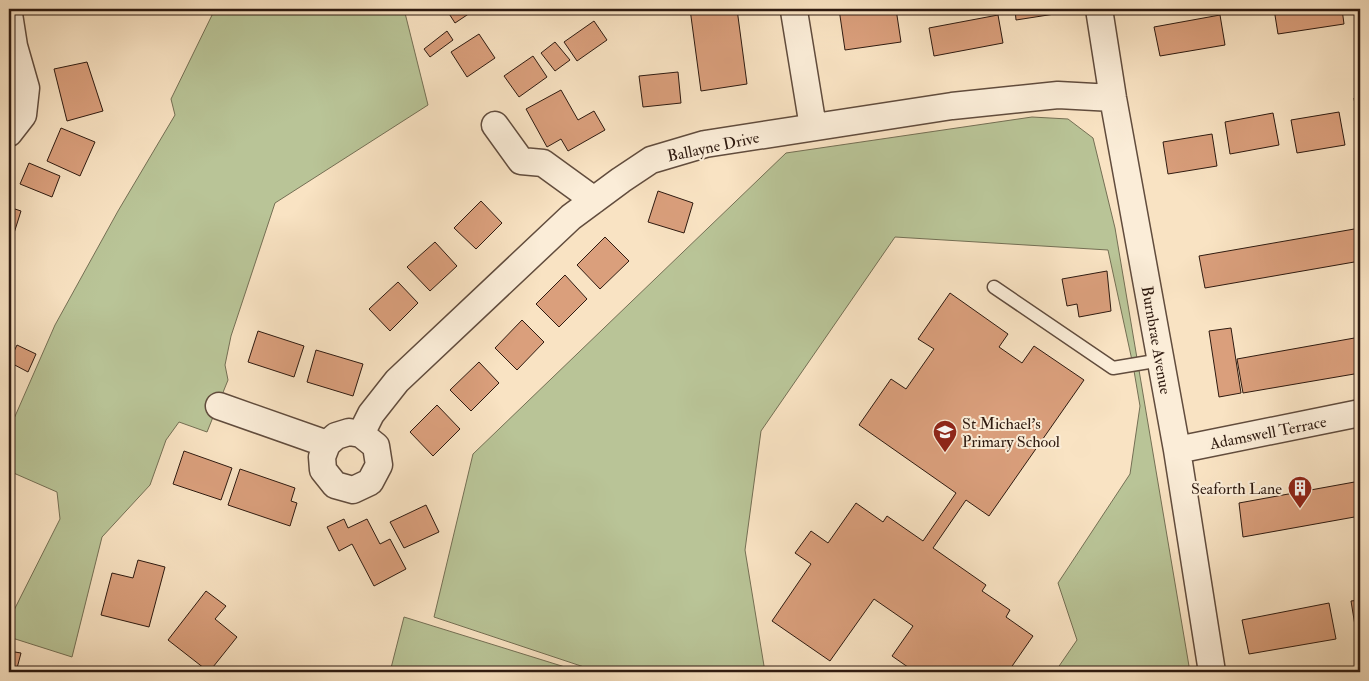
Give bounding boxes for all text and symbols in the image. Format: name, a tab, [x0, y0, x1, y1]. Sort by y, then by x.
street label: Ballayne Drive	[665, 127, 761, 166]
street label: Burnbrae Avenue	[1137, 284, 1175, 396]
street label: Adamswell Terrace	[1207, 412, 1329, 454]
place label: St Michael's Primary School	[962, 414, 1060, 452]
school or university icon: St Michael's Primary School	[932, 419, 958, 453]
building icon: Seaforth Lane	[1287, 475, 1313, 509]
place label: Seaforth Lane	[1191, 479, 1282, 499]

